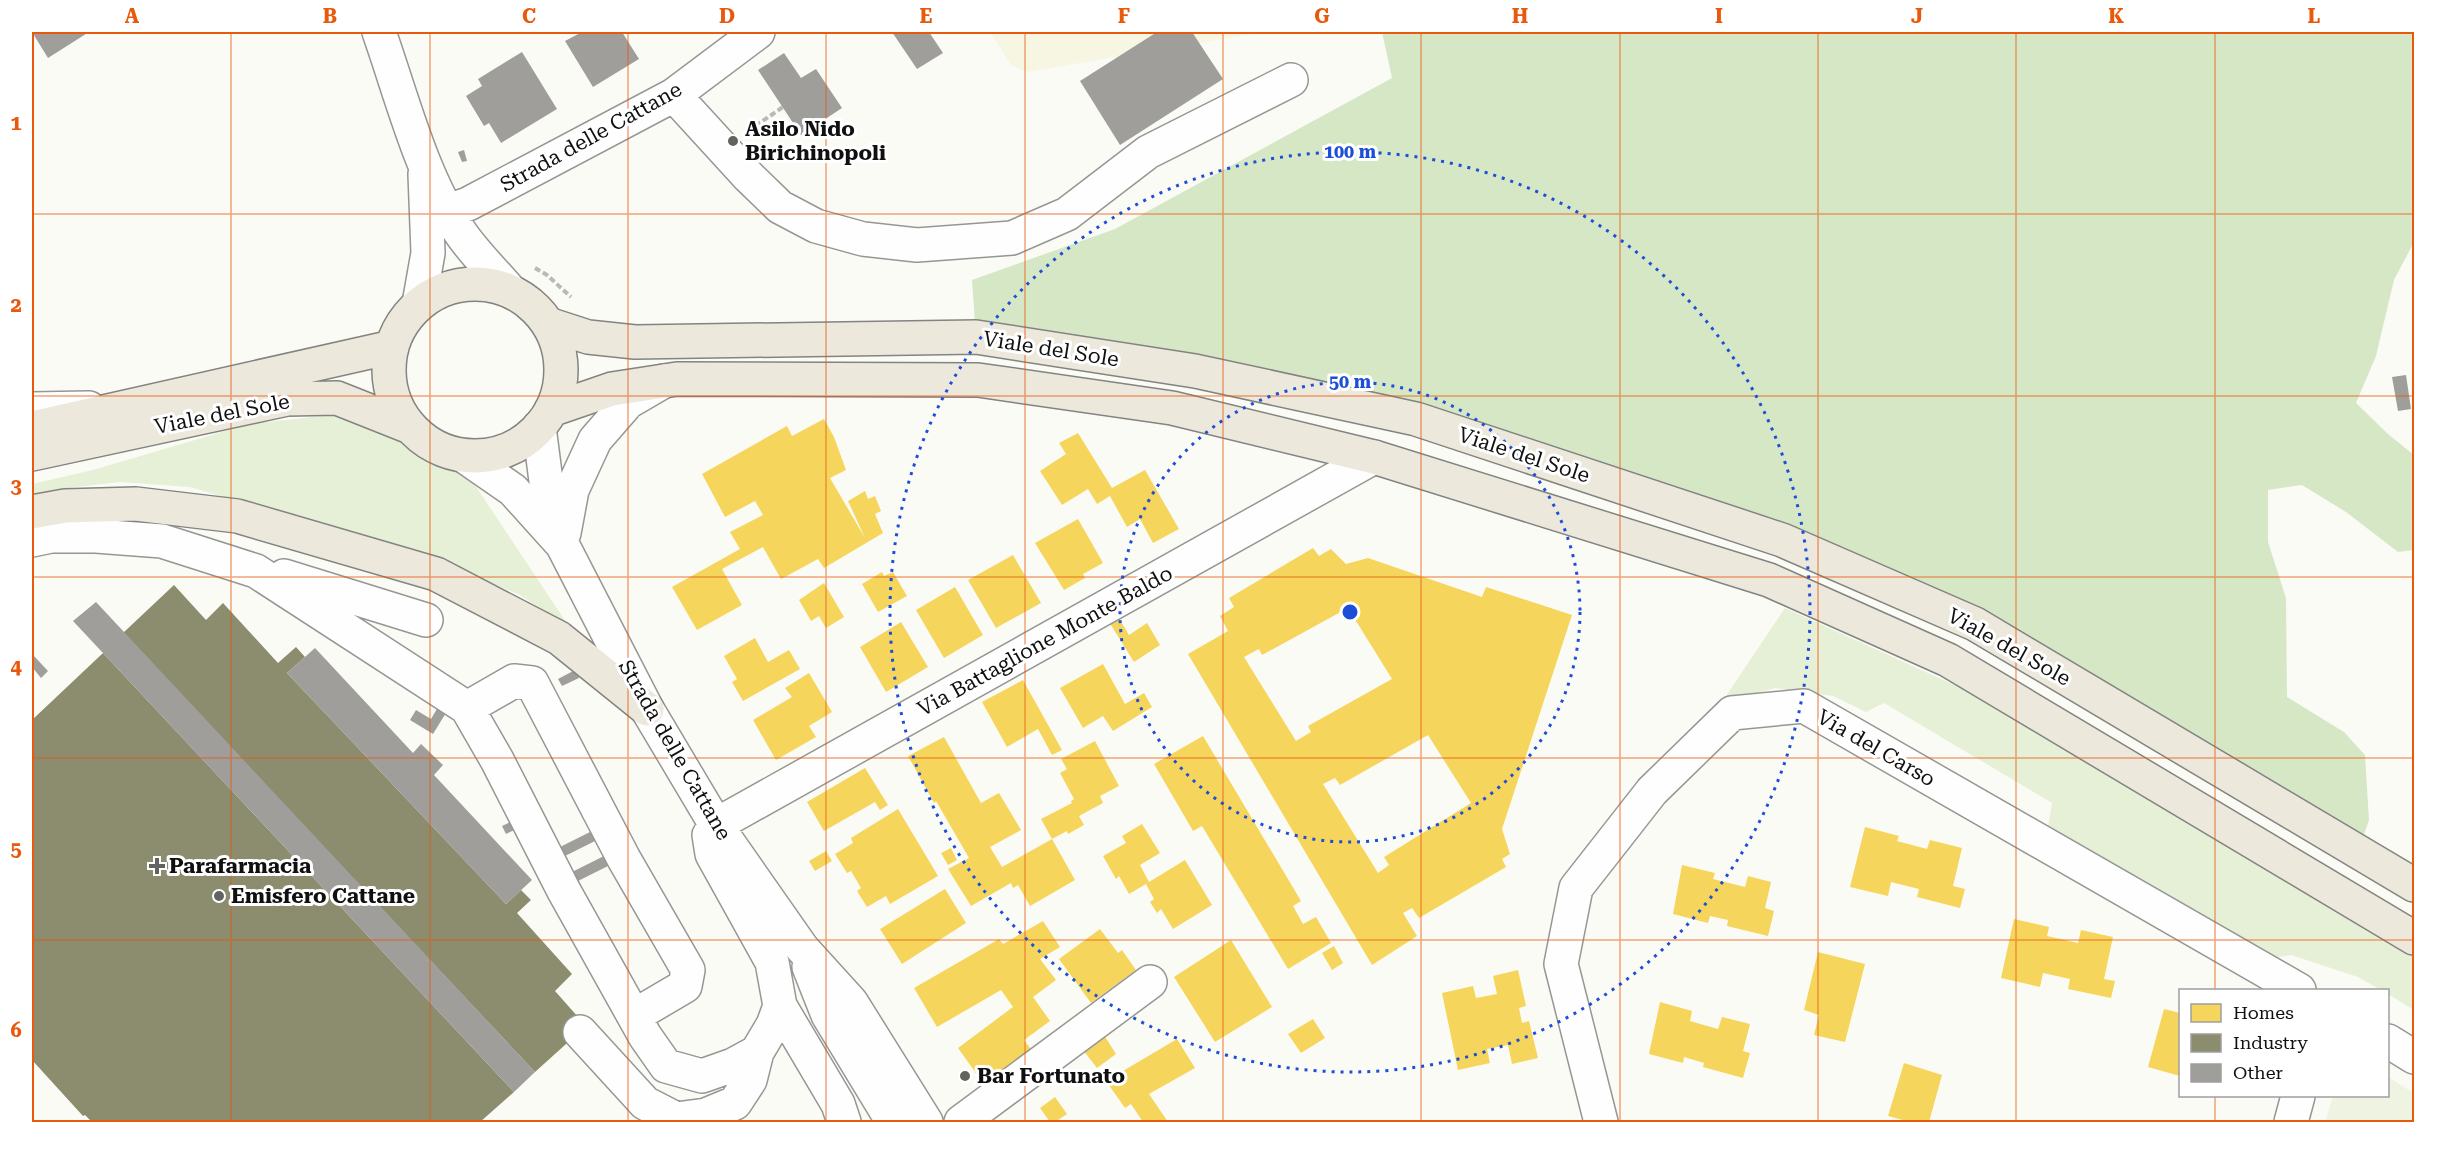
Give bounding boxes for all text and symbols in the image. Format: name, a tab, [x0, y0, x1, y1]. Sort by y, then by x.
text: A	[125, 4, 140, 28]
text: B	[323, 4, 337, 28]
text: C	[522, 4, 536, 28]
text: D	[719, 4, 735, 28]
text: E	[920, 4, 933, 28]
text: F	[1118, 4, 1130, 28]
text: G	[1314, 4, 1330, 28]
text: H	[1512, 4, 1528, 28]
text: I	[1715, 4, 1723, 28]
text: J	[1911, 4, 1923, 28]
text: K	[2108, 4, 2124, 28]
text: L	[2308, 4, 2321, 28]
street label: Strada delle Cattane	[496, 77, 686, 197]
text: 1	[10, 111, 22, 135]
place label: Asilo Nido Birichinopoli	[745, 117, 886, 165]
marker: Asilo Nido Birichinopoli	[726, 134, 740, 148]
text: 100 m	[1324, 141, 1377, 162]
text: 2	[10, 293, 22, 317]
street label: Viale del Sole	[981, 326, 1121, 372]
text: 50 m	[1329, 371, 1372, 392]
street label: Viale del Sole	[152, 389, 292, 439]
street label: Viale del Sole	[1455, 422, 1593, 488]
text: 3	[10, 474, 22, 498]
street label: Via Battaglione Monte Baldo	[913, 561, 1177, 721]
centre of rings	[1340, 602, 1360, 622]
street label: Viale del Sole	[1943, 603, 2075, 691]
text: 4	[10, 655, 22, 679]
street label: Strada delle Cattane	[614, 656, 736, 844]
street label: Via del Carso	[1813, 704, 1939, 792]
text: 5	[10, 837, 22, 861]
place label: Parafarmacia	[169, 854, 312, 878]
marker: Parafarmacia	[150, 859, 164, 873]
place label: Emisfero Cattane	[231, 884, 415, 908]
marker: Emisfero Cattane	[212, 889, 226, 903]
legend	[2179, 989, 2389, 1097]
text: Homes	[2233, 1002, 2294, 1023]
text: 6	[10, 1018, 22, 1042]
text: Industry	[2233, 1032, 2308, 1053]
text: Other	[2233, 1062, 2283, 1083]
place label: Bar Fortunato	[977, 1064, 1125, 1088]
marker: Bar Fortunato	[958, 1069, 972, 1083]

